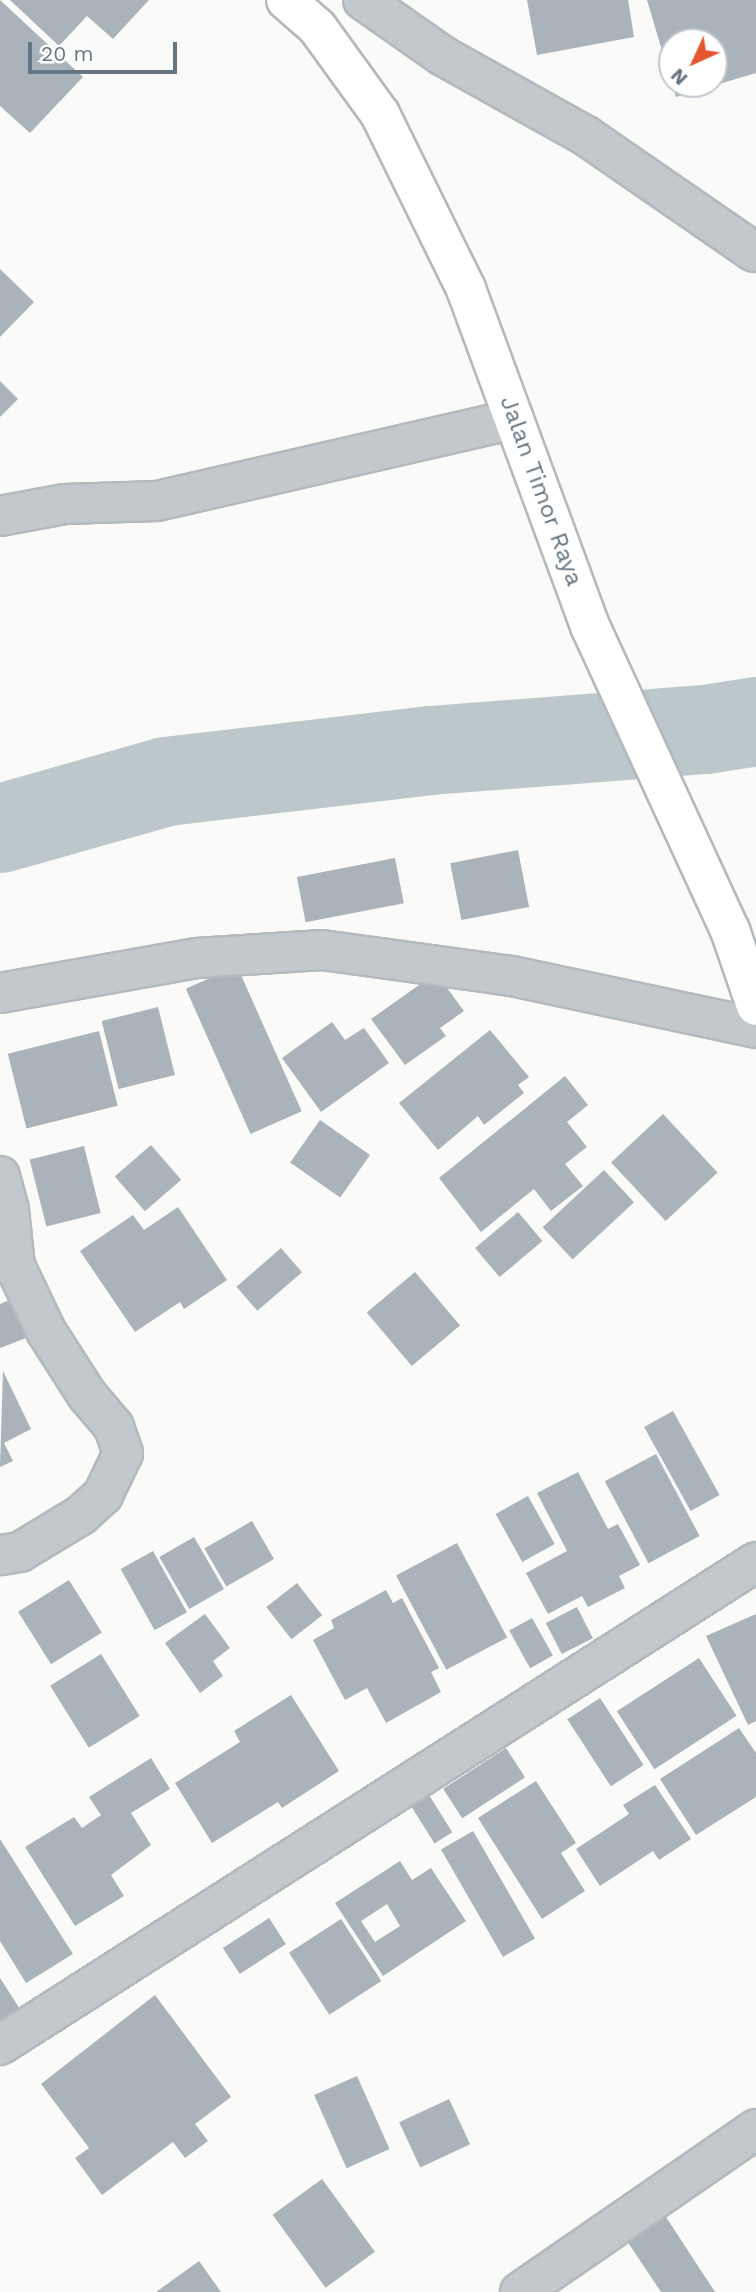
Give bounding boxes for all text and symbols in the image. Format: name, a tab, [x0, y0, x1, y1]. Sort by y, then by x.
scale bar	[32, 28, 180, 72]
north arrow	[658, 28, 728, 98]
text: 20 m	[41, 41, 93, 66]
text: N	[666, 64, 692, 90]
street label: Jalan Timor Raya	[493, 392, 589, 590]

